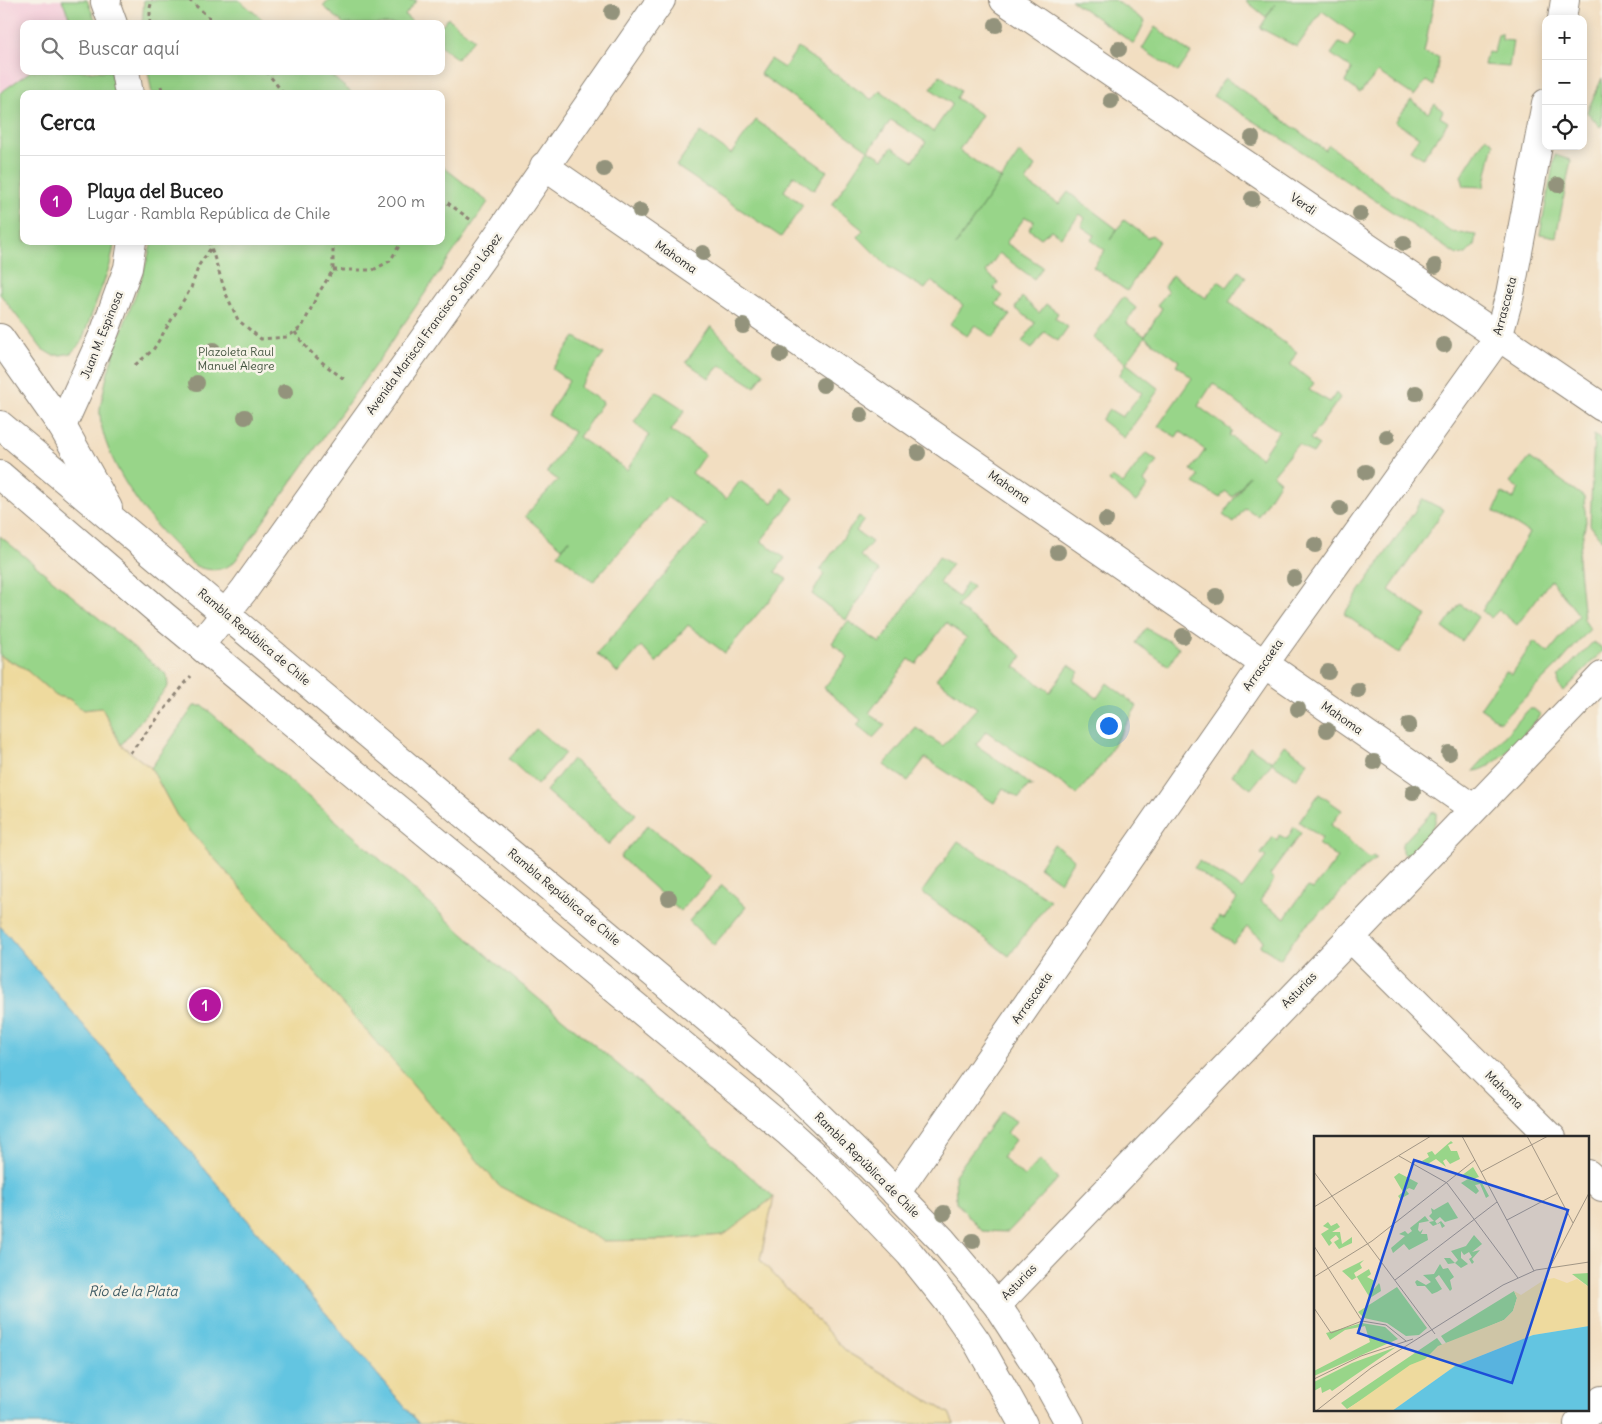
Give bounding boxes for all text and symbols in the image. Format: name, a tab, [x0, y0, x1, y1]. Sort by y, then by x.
map controls	[1542, 15, 1587, 150]
button: +	[1542, 15, 1587, 60]
search box	[20, 20, 445, 75]
icon: search	[38, 34, 66, 62]
text: Buscar aquí	[78, 36, 179, 60]
button: −	[1542, 60, 1587, 105]
button: locate	[1542, 105, 1587, 150]
text: Cerca	[40, 109, 95, 136]
text: Playa del Buceo	[87, 179, 223, 203]
street label: Verdi	[1287, 190, 1319, 218]
text: 1	[53, 191, 59, 211]
text: 200 m	[377, 191, 425, 211]
text: Lugar · Rambla República de Chile	[87, 203, 330, 223]
street label: Avenida Mariscal Francisco Solano López	[363, 230, 505, 417]
street label: Mahoma	[653, 237, 700, 276]
street label: Arrascaeta	[1490, 275, 1520, 337]
street label: Juan M. Espinosa	[77, 289, 126, 381]
park label: Plazoleta Raul Manuel Alegre	[198, 344, 274, 373]
street label: Mahoma	[986, 467, 1033, 506]
street label: Rambla República de Chile	[195, 585, 314, 688]
street label: Arrascaeta	[1239, 636, 1286, 694]
street label: Mahoma	[1319, 698, 1366, 737]
your location	[1096, 713, 1122, 739]
street label: Rambla República de Chile	[505, 845, 624, 948]
street label: Arrascaeta	[1008, 969, 1055, 1027]
street label: Asturias	[1278, 969, 1319, 1011]
pin: 1	[189, 986, 221, 1024]
street label: Mahoma	[1482, 1068, 1527, 1112]
street label: Rambla República de Chile	[812, 1109, 923, 1220]
inset map	[1314, 1136, 1590, 1412]
street label: Asturias	[998, 1261, 1039, 1303]
water label: Río de la Plata	[89, 1282, 179, 1300]

